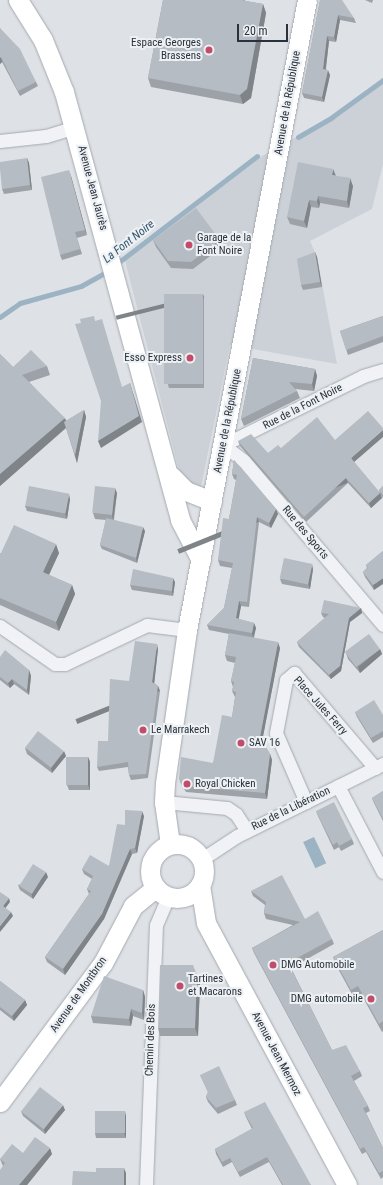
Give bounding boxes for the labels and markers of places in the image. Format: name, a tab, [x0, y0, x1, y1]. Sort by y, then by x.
place label: Espace Georges Brassens	[131, 37, 201, 63]
marker: Espace Georges Brassens	[204, 45, 214, 55]
place label: Garage de la Font Noire	[197, 232, 251, 258]
marker: Garage de la Font Noire	[184, 240, 194, 250]
place label: Esso Express	[124, 351, 182, 365]
marker: Esso Express	[185, 353, 195, 363]
place label: Le Marrakech	[151, 723, 210, 737]
marker: Le Marrakech	[138, 725, 148, 735]
place label: SAV 16	[249, 736, 280, 750]
marker: SAV 16	[236, 738, 246, 748]
place label: Royal Chicken	[195, 777, 256, 791]
marker: Royal Chicken	[182, 779, 192, 789]
place label: DMG Automobile	[281, 958, 354, 972]
marker: DMG Automobile	[268, 960, 278, 970]
place label: Tartines et Macarons	[188, 973, 242, 999]
marker: Tartines et Macarons	[175, 981, 185, 991]
place label: DMG automobile	[291, 992, 363, 1006]
marker: DMG automobile	[366, 994, 376, 1004]

